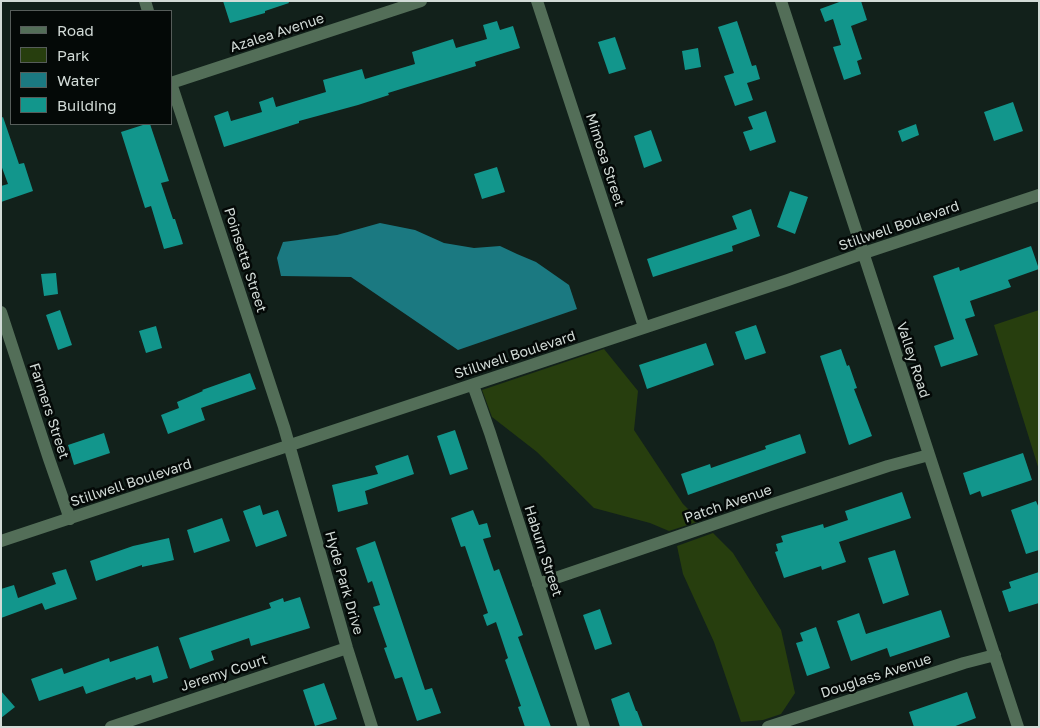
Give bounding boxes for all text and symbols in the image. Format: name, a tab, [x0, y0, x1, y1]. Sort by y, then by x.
legend	[10, 10, 172, 125]
street label: Azalea Avenue	[228, 10, 326, 56]
text: Road	[57, 21, 94, 39]
text: Park	[57, 46, 89, 64]
text: Water	[57, 71, 100, 89]
text: Building	[57, 96, 117, 114]
street label: Mimosa Street	[582, 111, 628, 209]
street label: Stillwell Boulevard	[837, 197, 961, 255]
street label: Poinsetta Street	[220, 205, 270, 315]
street label: Valley Road	[893, 320, 933, 400]
street label: Stillwell Boulevard	[452, 327, 578, 383]
street label: Farmers Street	[26, 361, 72, 461]
street label: Stillwell Boulevard	[68, 455, 194, 511]
street label: Patch Avenue	[682, 481, 774, 527]
street label: Haburn Street	[520, 503, 566, 599]
street label: Hyde Park Drive	[321, 529, 367, 637]
street label: Douglass Avenue	[819, 650, 933, 702]
street label: Jeremy Court	[178, 651, 270, 695]

